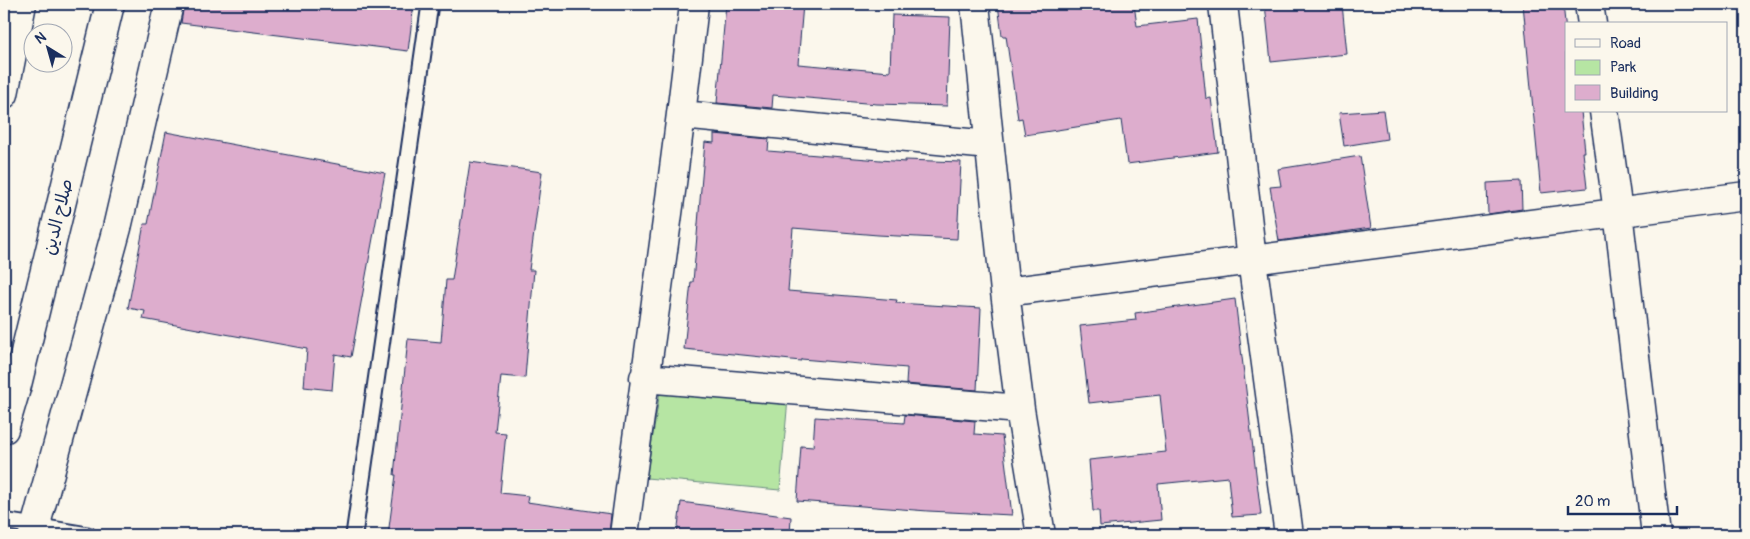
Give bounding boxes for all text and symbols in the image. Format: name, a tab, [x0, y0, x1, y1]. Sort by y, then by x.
north arrow	[22, 22, 72, 72]
legend	[1565, 22, 1728, 112]
text: N	[32, 28, 49, 48]
text: Road	[1610, 34, 1641, 53]
text: Park	[1610, 58, 1637, 77]
text: Building	[1610, 84, 1658, 103]
street label: صلاح الدين	[37, 176, 79, 258]
scale bar	[1568, 484, 1676, 516]
text: 20 m	[1575, 492, 1610, 511]

